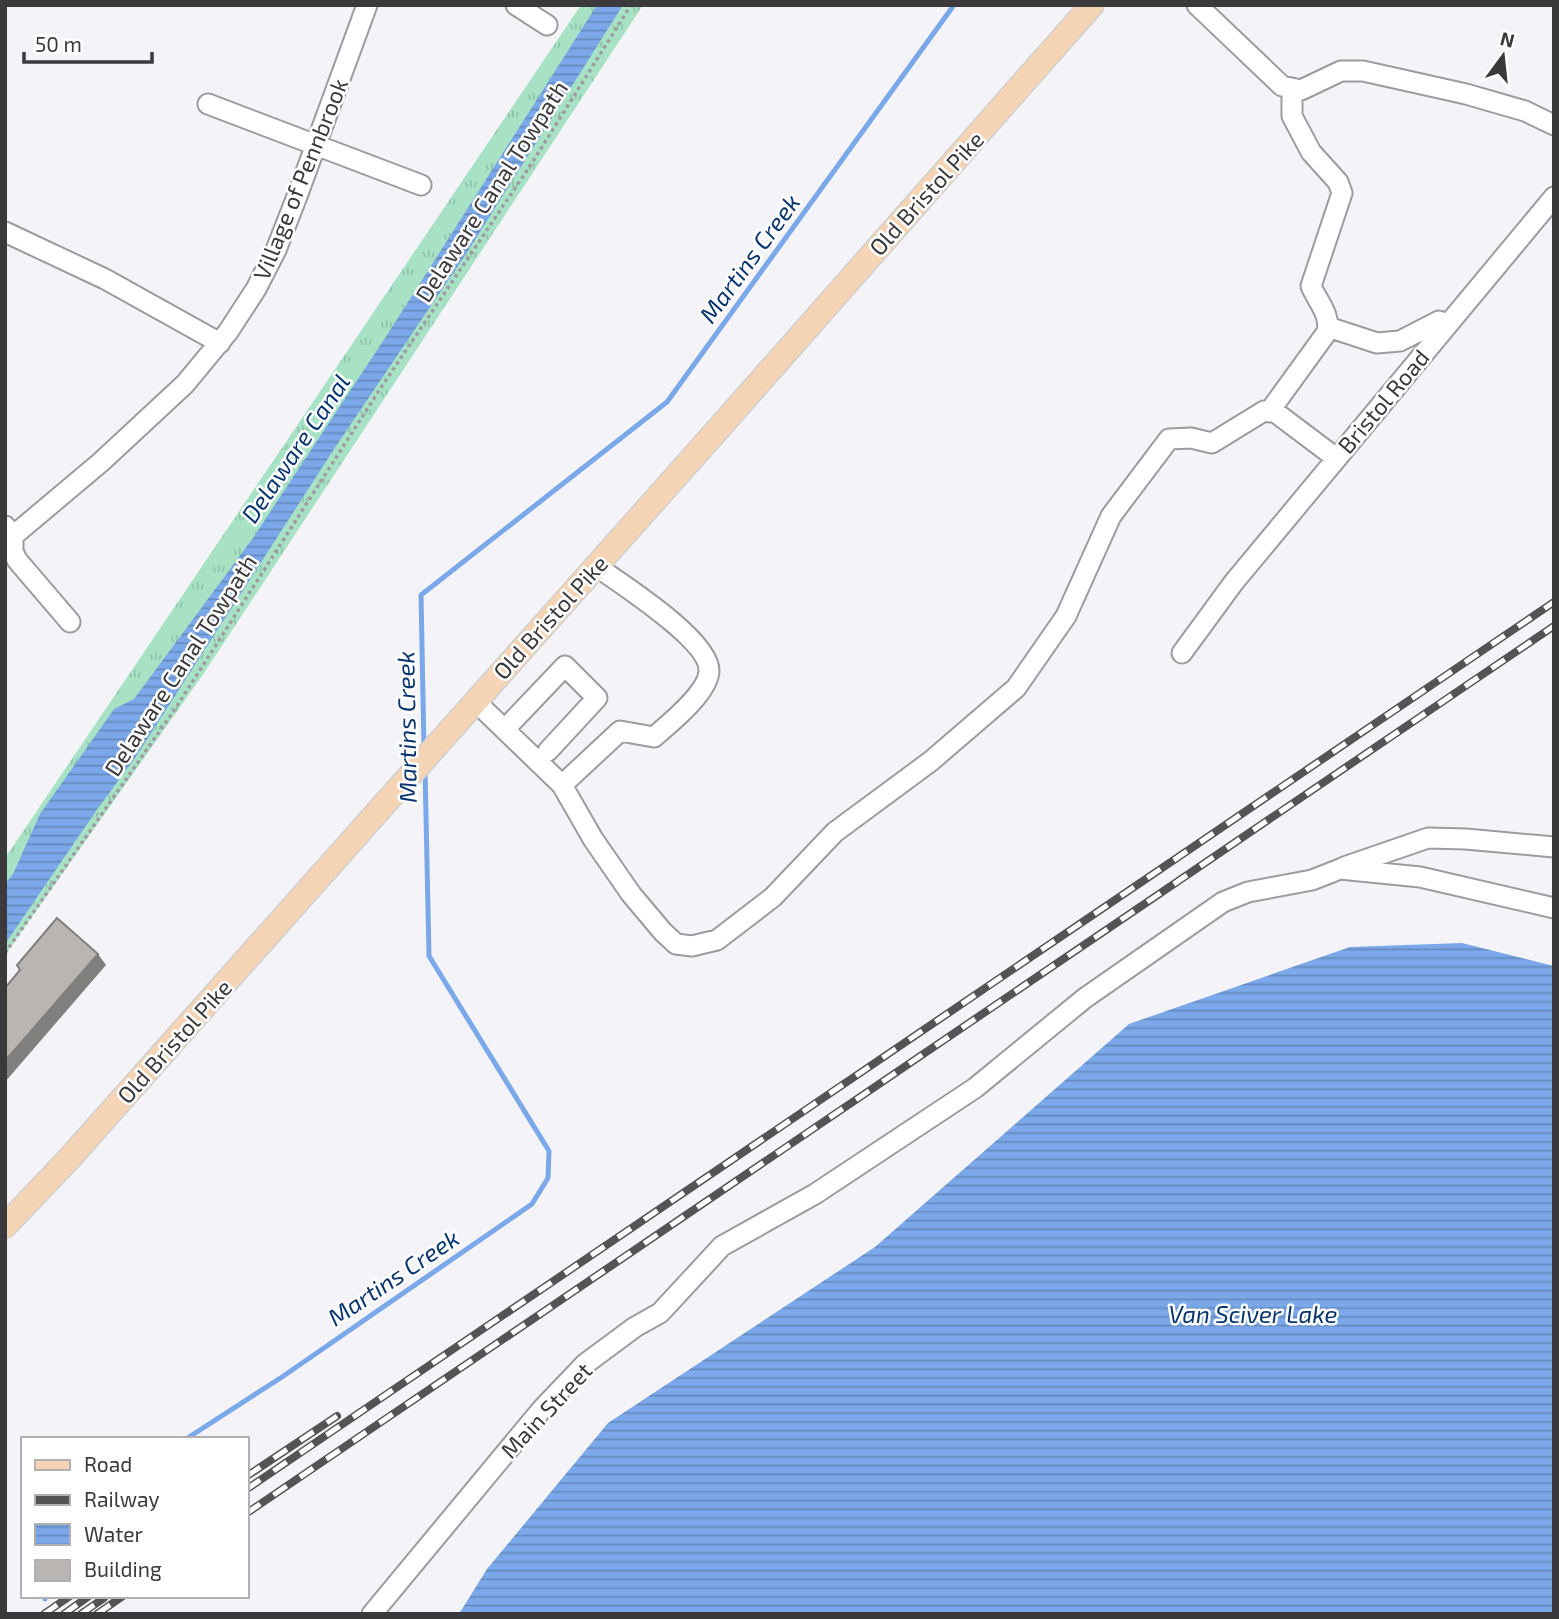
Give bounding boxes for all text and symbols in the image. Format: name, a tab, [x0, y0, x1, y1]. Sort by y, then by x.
scale bar	[24, 21, 152, 65]
north arrow	[1468, 21, 1538, 91]
text: N	[1498, 26, 1517, 52]
text: 50 m	[35, 31, 82, 56]
street label: Village of Pennbrook	[247, 74, 353, 284]
street label: Delaware Canal Towpath	[409, 75, 573, 307]
street label: Old Bristol Pike	[863, 125, 989, 261]
water label: Martins Creek	[693, 188, 805, 328]
street label: Bristol Road	[1331, 343, 1435, 459]
water label: Delaware Canal	[235, 368, 355, 528]
street label: Delaware Canal Towpath	[98, 549, 262, 781]
street label: Old Bristol Pike	[487, 549, 613, 685]
water label: Martins Creek	[390, 651, 422, 803]
street label: Old Bristol Pike	[111, 973, 237, 1109]
water label: Martins Creek	[322, 1223, 464, 1331]
water label: Van Sciver Lake	[1169, 1299, 1338, 1328]
street label: Main Street	[495, 1356, 598, 1464]
legend	[21, 1437, 248, 1598]
text: Road	[84, 1451, 132, 1476]
text: Railway	[84, 1486, 160, 1511]
text: Water	[84, 1521, 143, 1546]
text: Building	[84, 1556, 162, 1581]

